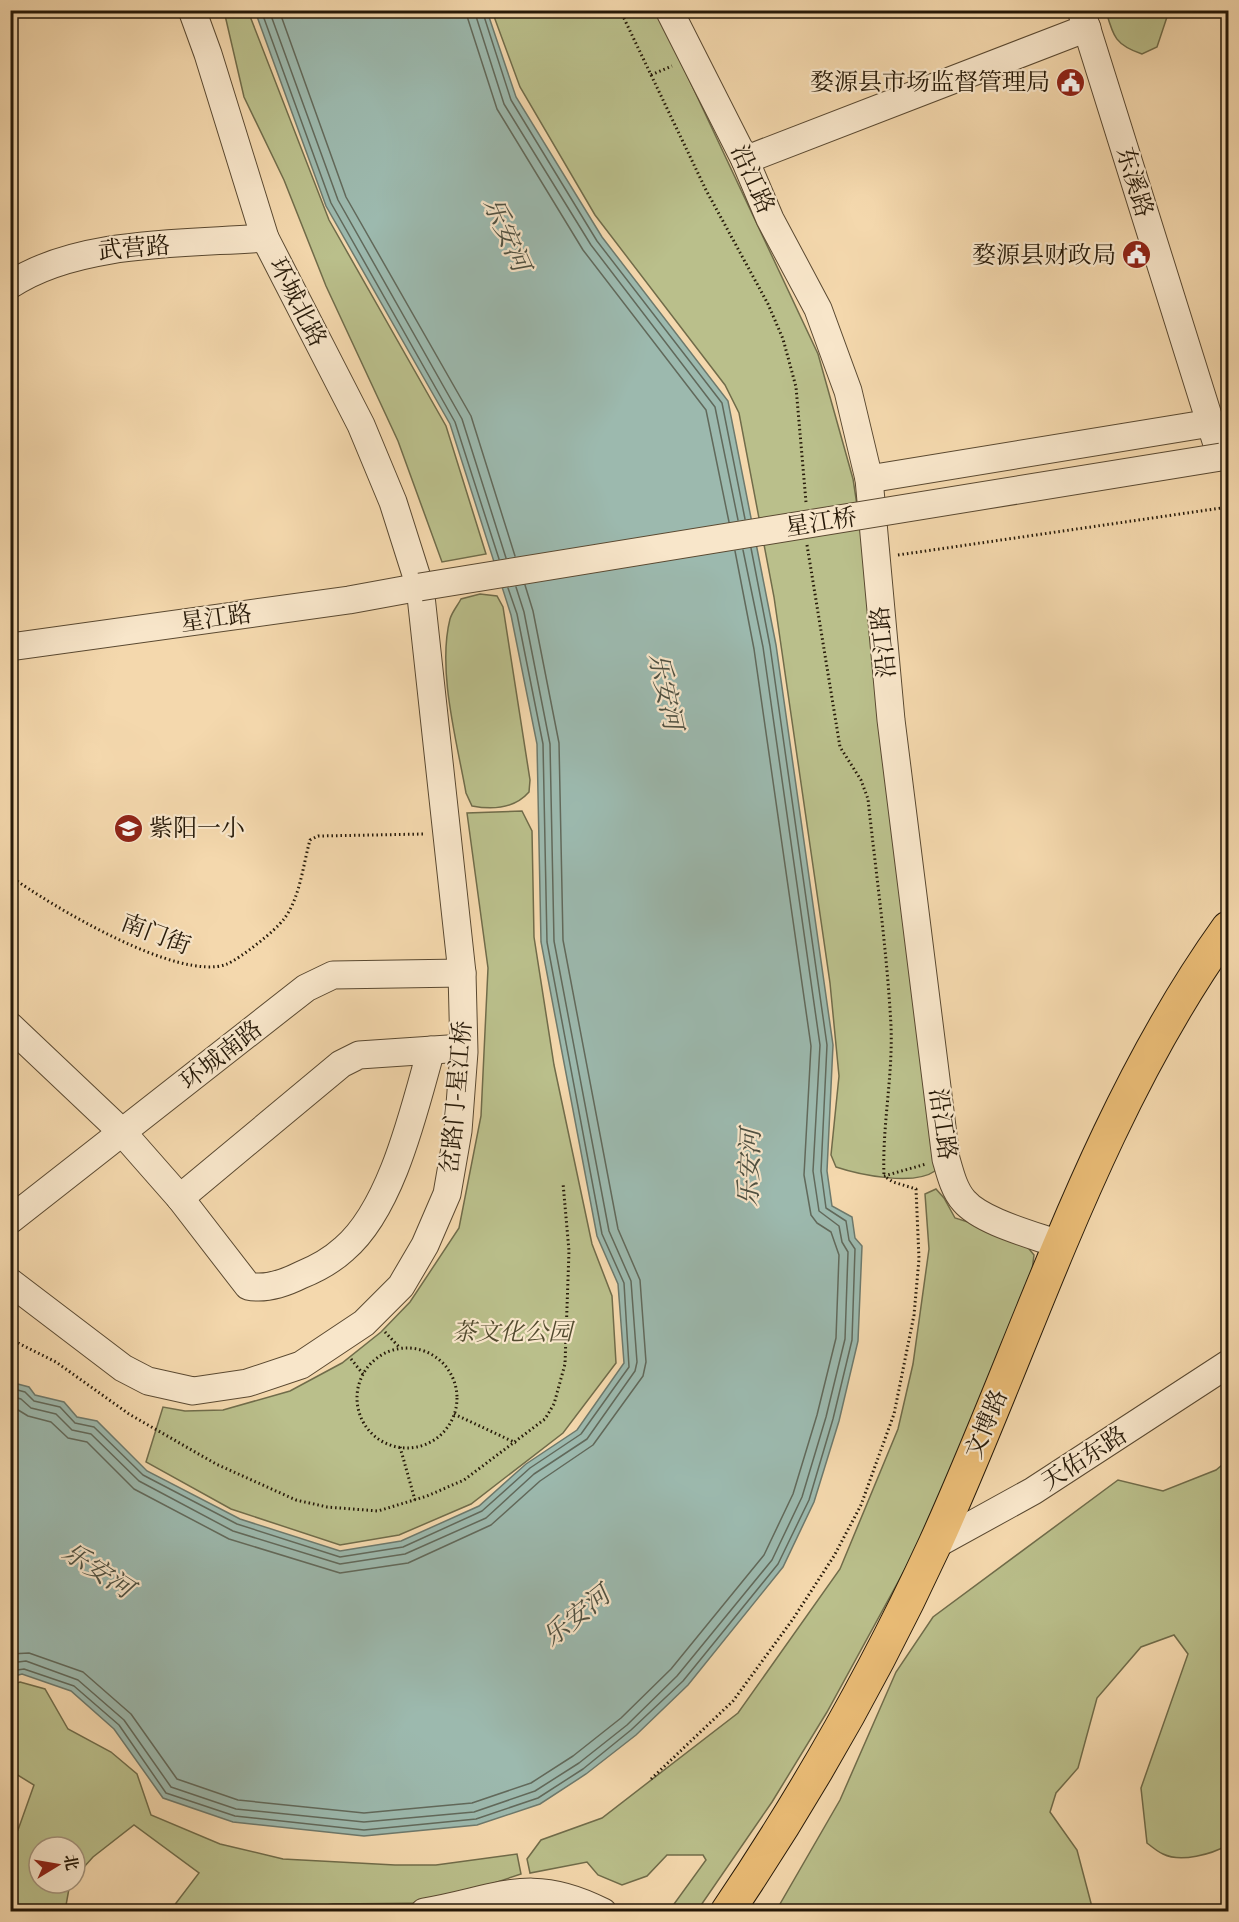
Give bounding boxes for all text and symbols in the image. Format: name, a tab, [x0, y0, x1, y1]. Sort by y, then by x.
place label: 婺源县市场监督管理局	[810, 66, 1050, 98]
public building icon: 婺源县市场监督管理局	[1055, 66, 1087, 98]
street label: 沿江路	[724, 140, 782, 218]
street label: 东溪路	[1109, 143, 1161, 221]
water label: 乐安河	[475, 191, 540, 281]
street label: 武营路	[97, 229, 171, 267]
place label: 婺源县财政局	[972, 239, 1116, 271]
public building icon: 婺源县财政局	[1121, 239, 1153, 271]
street label: 环城北路	[262, 252, 334, 352]
street label: 星江桥	[783, 501, 859, 543]
street label: 星江路	[178, 597, 254, 639]
street label: 沿江路	[863, 605, 903, 679]
water label: 乐安河	[640, 649, 692, 737]
school or university icon: 紫阳一小	[112, 812, 144, 844]
place label: 紫阳一小	[149, 812, 245, 844]
street label: 南门街	[117, 906, 195, 962]
street label: 环城南路	[173, 1013, 269, 1097]
street label: 岔路门-星江桥	[433, 1019, 479, 1175]
street label: 沿江路	[922, 1086, 964, 1162]
water label: 乐安河	[731, 1124, 768, 1208]
park label: 茶文化公园	[452, 1316, 576, 1348]
street label: 文博路	[957, 1385, 1015, 1463]
street label: 天佑东路	[1035, 1418, 1133, 1498]
water label: 乐安河	[55, 1534, 143, 1609]
water label: 乐安河	[535, 1576, 621, 1655]
north arrow	[27, 1835, 87, 1895]
text: 北	[58, 1852, 83, 1872]

